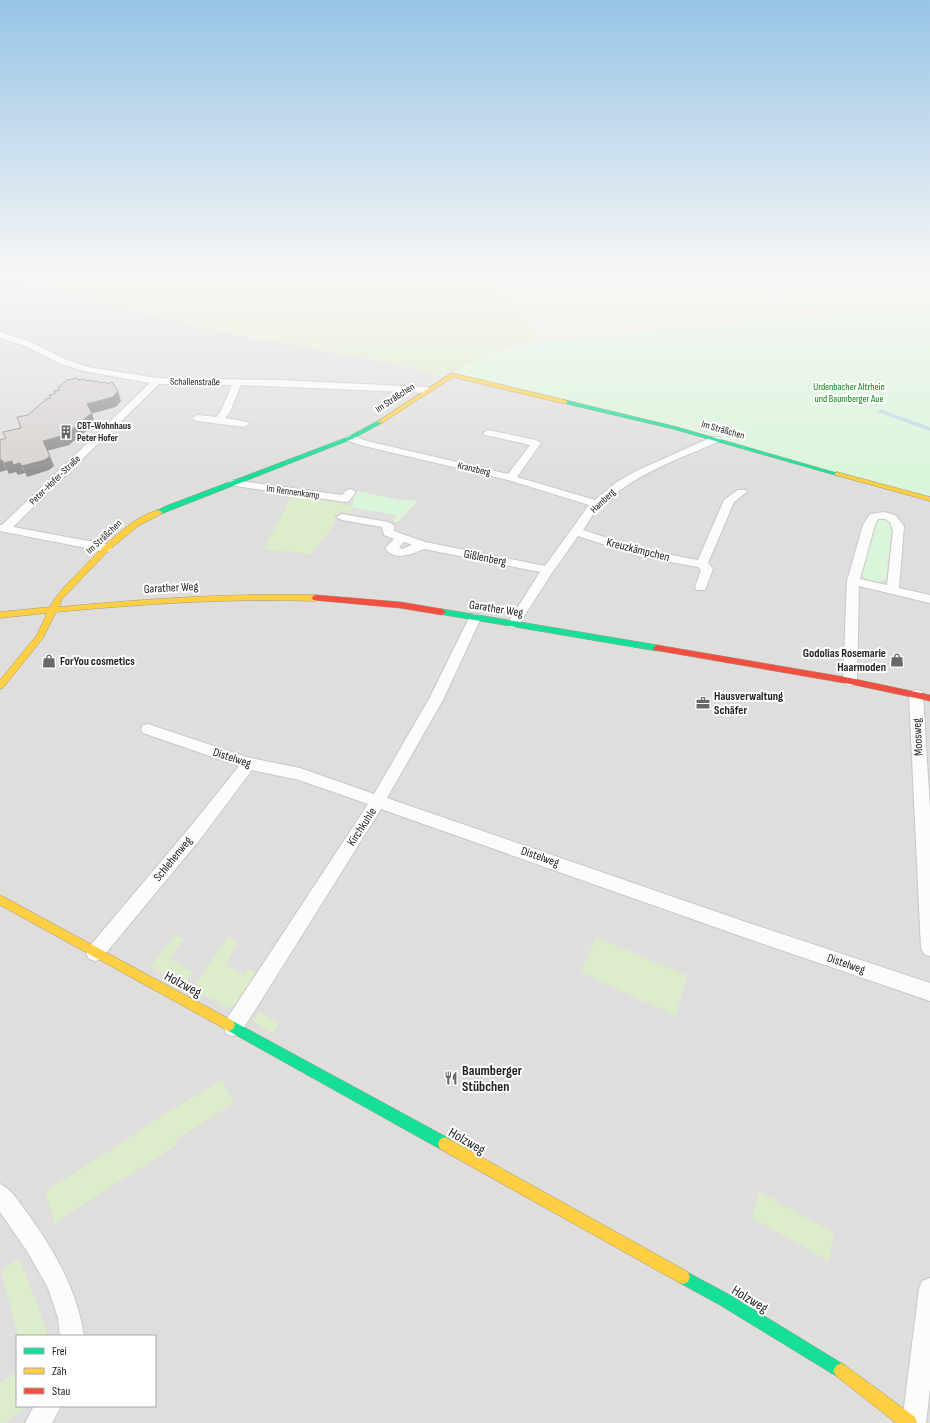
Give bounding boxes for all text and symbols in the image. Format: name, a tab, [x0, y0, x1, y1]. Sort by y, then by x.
street label: Schallenstraße	[170, 376, 220, 388]
street label: Im Sträßchen	[373, 381, 417, 415]
park label: Urdenbacher Altrhein und Baumberger Aue	[813, 381, 885, 405]
street label: Im Sträßchen	[700, 418, 746, 442]
place label: CBT-Wohnhaus Peter Hofer	[77, 420, 131, 444]
building icon: CBT-Wohnhaus Peter Hofer	[58, 424, 74, 440]
street label: Peter-Hofer-Straße	[27, 453, 83, 507]
street label: Kranzberg	[456, 459, 492, 479]
street label: Im Rennenkamp	[266, 482, 320, 502]
street label: Hamberg	[588, 486, 618, 516]
street label: Im Sträßchen	[84, 517, 124, 557]
street label: Kreuzkämpchen	[605, 535, 671, 565]
street label: Gißlenberg	[462, 547, 508, 570]
street label: Garather Weg	[143, 579, 199, 597]
street label: Garather Weg	[468, 597, 524, 621]
place label: Godolias Rosemarie Haarmoden	[803, 646, 886, 675]
shop icon: Godolias Rosemarie Haarmoden	[889, 652, 905, 668]
shop icon: ForYou cosmetics	[41, 653, 57, 669]
place label: ForYou cosmetics	[60, 654, 135, 669]
place label: Hausverwaltung Schäfer	[714, 689, 783, 718]
office icon: Hausverwaltung Schäfer	[695, 695, 711, 711]
street label: Moosweg	[910, 718, 926, 756]
street label: Distelweg	[211, 745, 253, 771]
street label: Kirchkuhle	[344, 805, 380, 849]
street label: Schlehenweg	[150, 833, 196, 885]
street label: Distelweg	[519, 843, 561, 871]
street label: Distelweg	[825, 950, 867, 978]
street label: Holzweg	[162, 967, 205, 1001]
place label: Baumberger Stübchen	[462, 1062, 523, 1095]
restaurant icon: Baumberger Stübchen	[443, 1070, 459, 1086]
street label: Holzweg	[446, 1124, 489, 1158]
street label: Holzweg	[729, 1282, 772, 1317]
legend	[16, 1335, 156, 1407]
text: Frei	[52, 1344, 67, 1359]
text: Zäh	[52, 1364, 67, 1379]
text: Stau	[52, 1384, 70, 1399]

